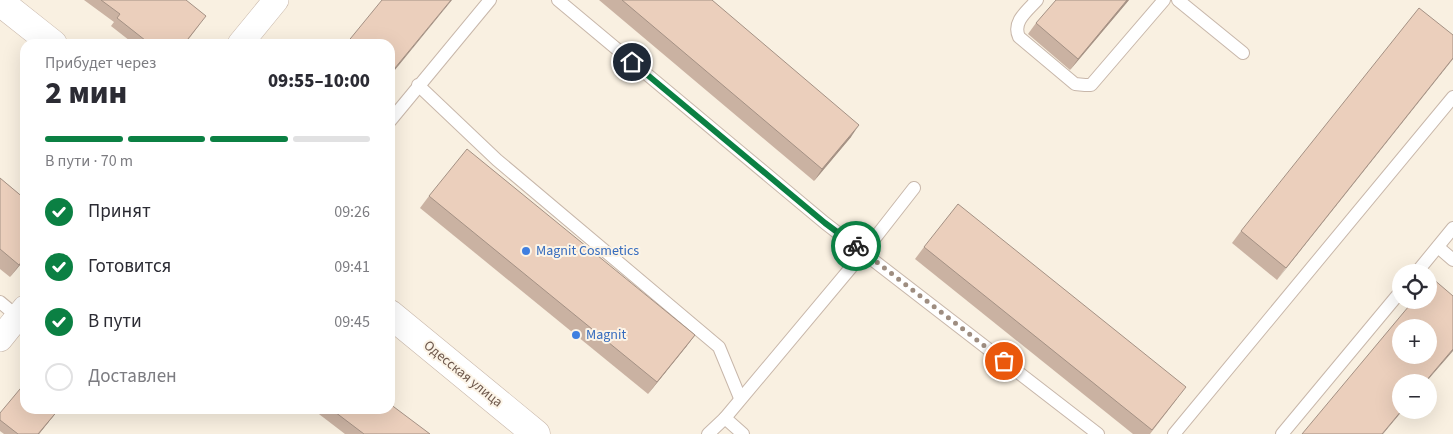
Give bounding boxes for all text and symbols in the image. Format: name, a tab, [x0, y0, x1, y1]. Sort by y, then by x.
pin	[611, 41, 653, 83]
icon: home	[618, 48, 646, 76]
text: Прибудет через	[45, 52, 156, 74]
text: 09:55–10:00	[268, 68, 370, 95]
text: 2 мин	[45, 70, 127, 116]
text: В пути · 70 m	[45, 150, 133, 172]
icon: check	[45, 198, 73, 226]
text: Принят	[88, 198, 151, 225]
text: 09:26	[334, 201, 370, 223]
courier	[831, 221, 881, 271]
icon: bike	[842, 232, 870, 260]
place label: Magnit Cosmetics	[536, 241, 639, 261]
marker: Magnit Cosmetics	[520, 245, 532, 257]
icon: check	[45, 253, 73, 281]
text: Готовится	[88, 253, 171, 280]
text: 09:41	[334, 256, 370, 278]
map controls	[1392, 264, 1437, 419]
button: locate	[1392, 264, 1437, 309]
icon: check	[45, 308, 73, 336]
text: В пути	[88, 308, 142, 335]
text: 09:45	[334, 311, 370, 333]
button: +	[1392, 319, 1437, 364]
place label: Magnit	[586, 325, 626, 345]
marker: Magnit	[570, 329, 582, 341]
street label: Одесская улица	[419, 336, 507, 412]
pin	[983, 340, 1025, 382]
icon: bag	[990, 347, 1018, 375]
text: Доставлен	[88, 363, 177, 390]
button: −	[1392, 374, 1437, 419]

